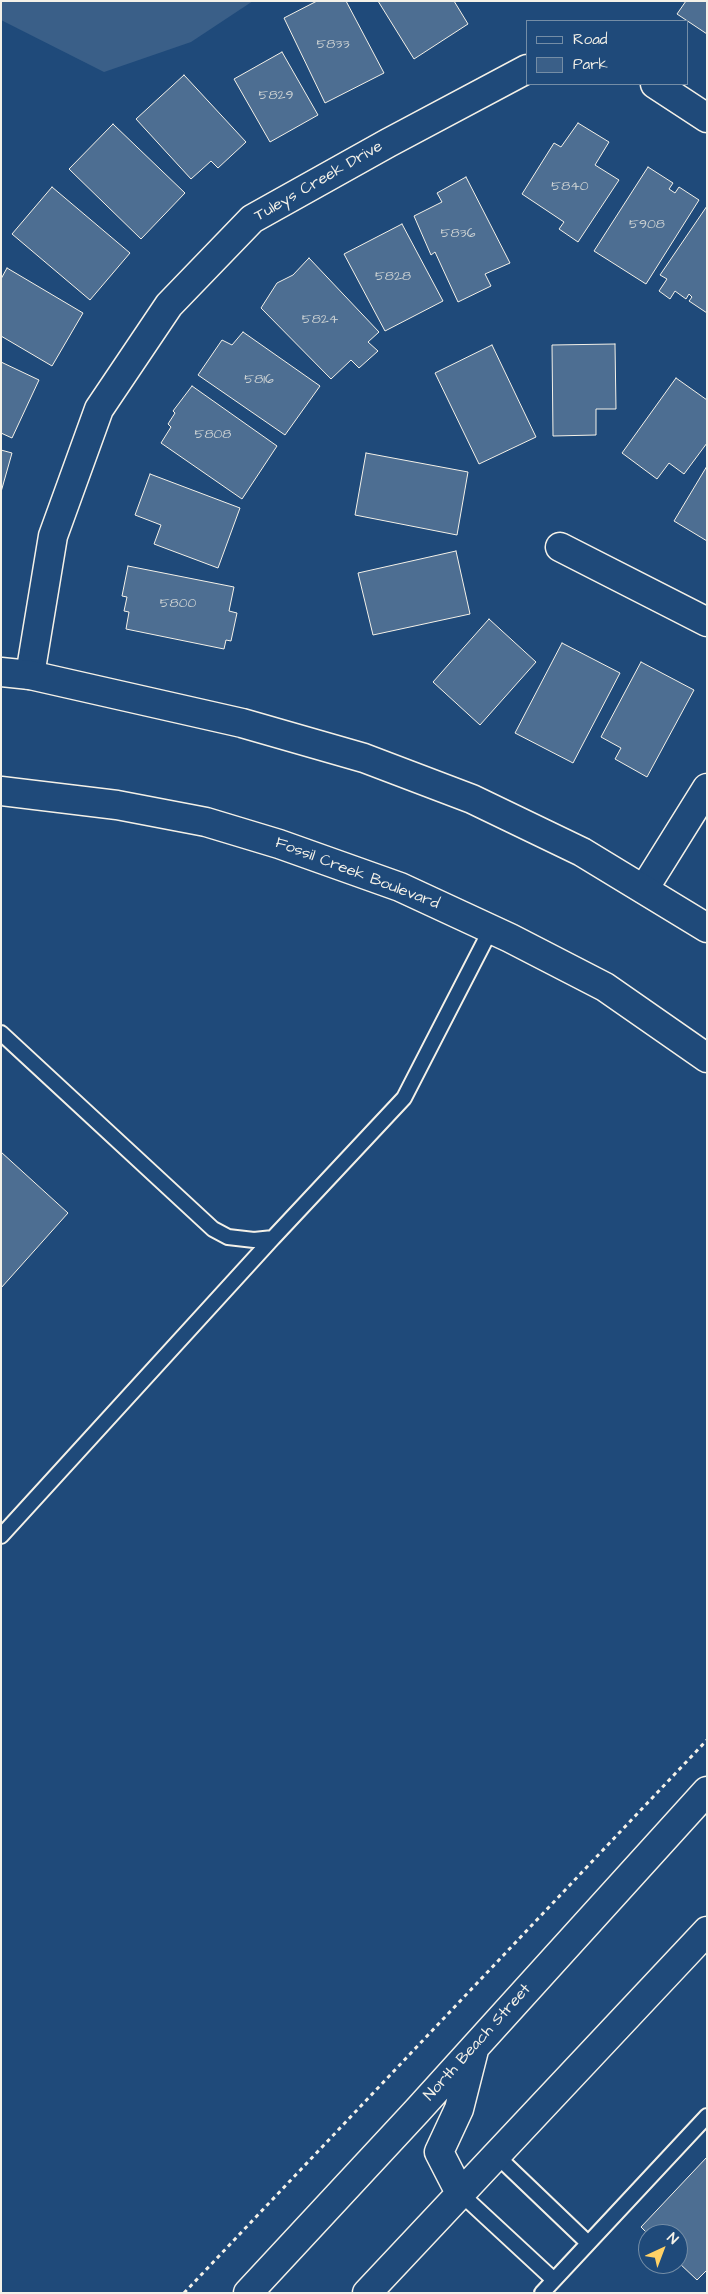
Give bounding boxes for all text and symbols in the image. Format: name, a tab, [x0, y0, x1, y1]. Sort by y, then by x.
legend	[526, 20, 688, 85]
text: Road	[573, 29, 607, 50]
house number: 5833	[316, 37, 350, 53]
text: Park	[573, 54, 608, 75]
house number: 5829	[259, 88, 293, 104]
street label: Tuleys Creek Drive	[252, 137, 386, 227]
house number: 5840	[551, 179, 589, 195]
house number: 5908	[629, 217, 665, 233]
house number: 5836	[441, 226, 475, 242]
house number: 5828	[375, 269, 411, 285]
house number: 5824	[302, 312, 338, 328]
house number: 5816	[244, 372, 274, 388]
house number: 5808	[195, 427, 231, 443]
house number: 5800	[160, 596, 196, 612]
street label: Fossil Creek Boulevard	[272, 834, 442, 914]
street label: North Beach Street	[420, 1981, 536, 2105]
north arrow	[638, 2224, 688, 2274]
text: N	[663, 2228, 683, 2249]

